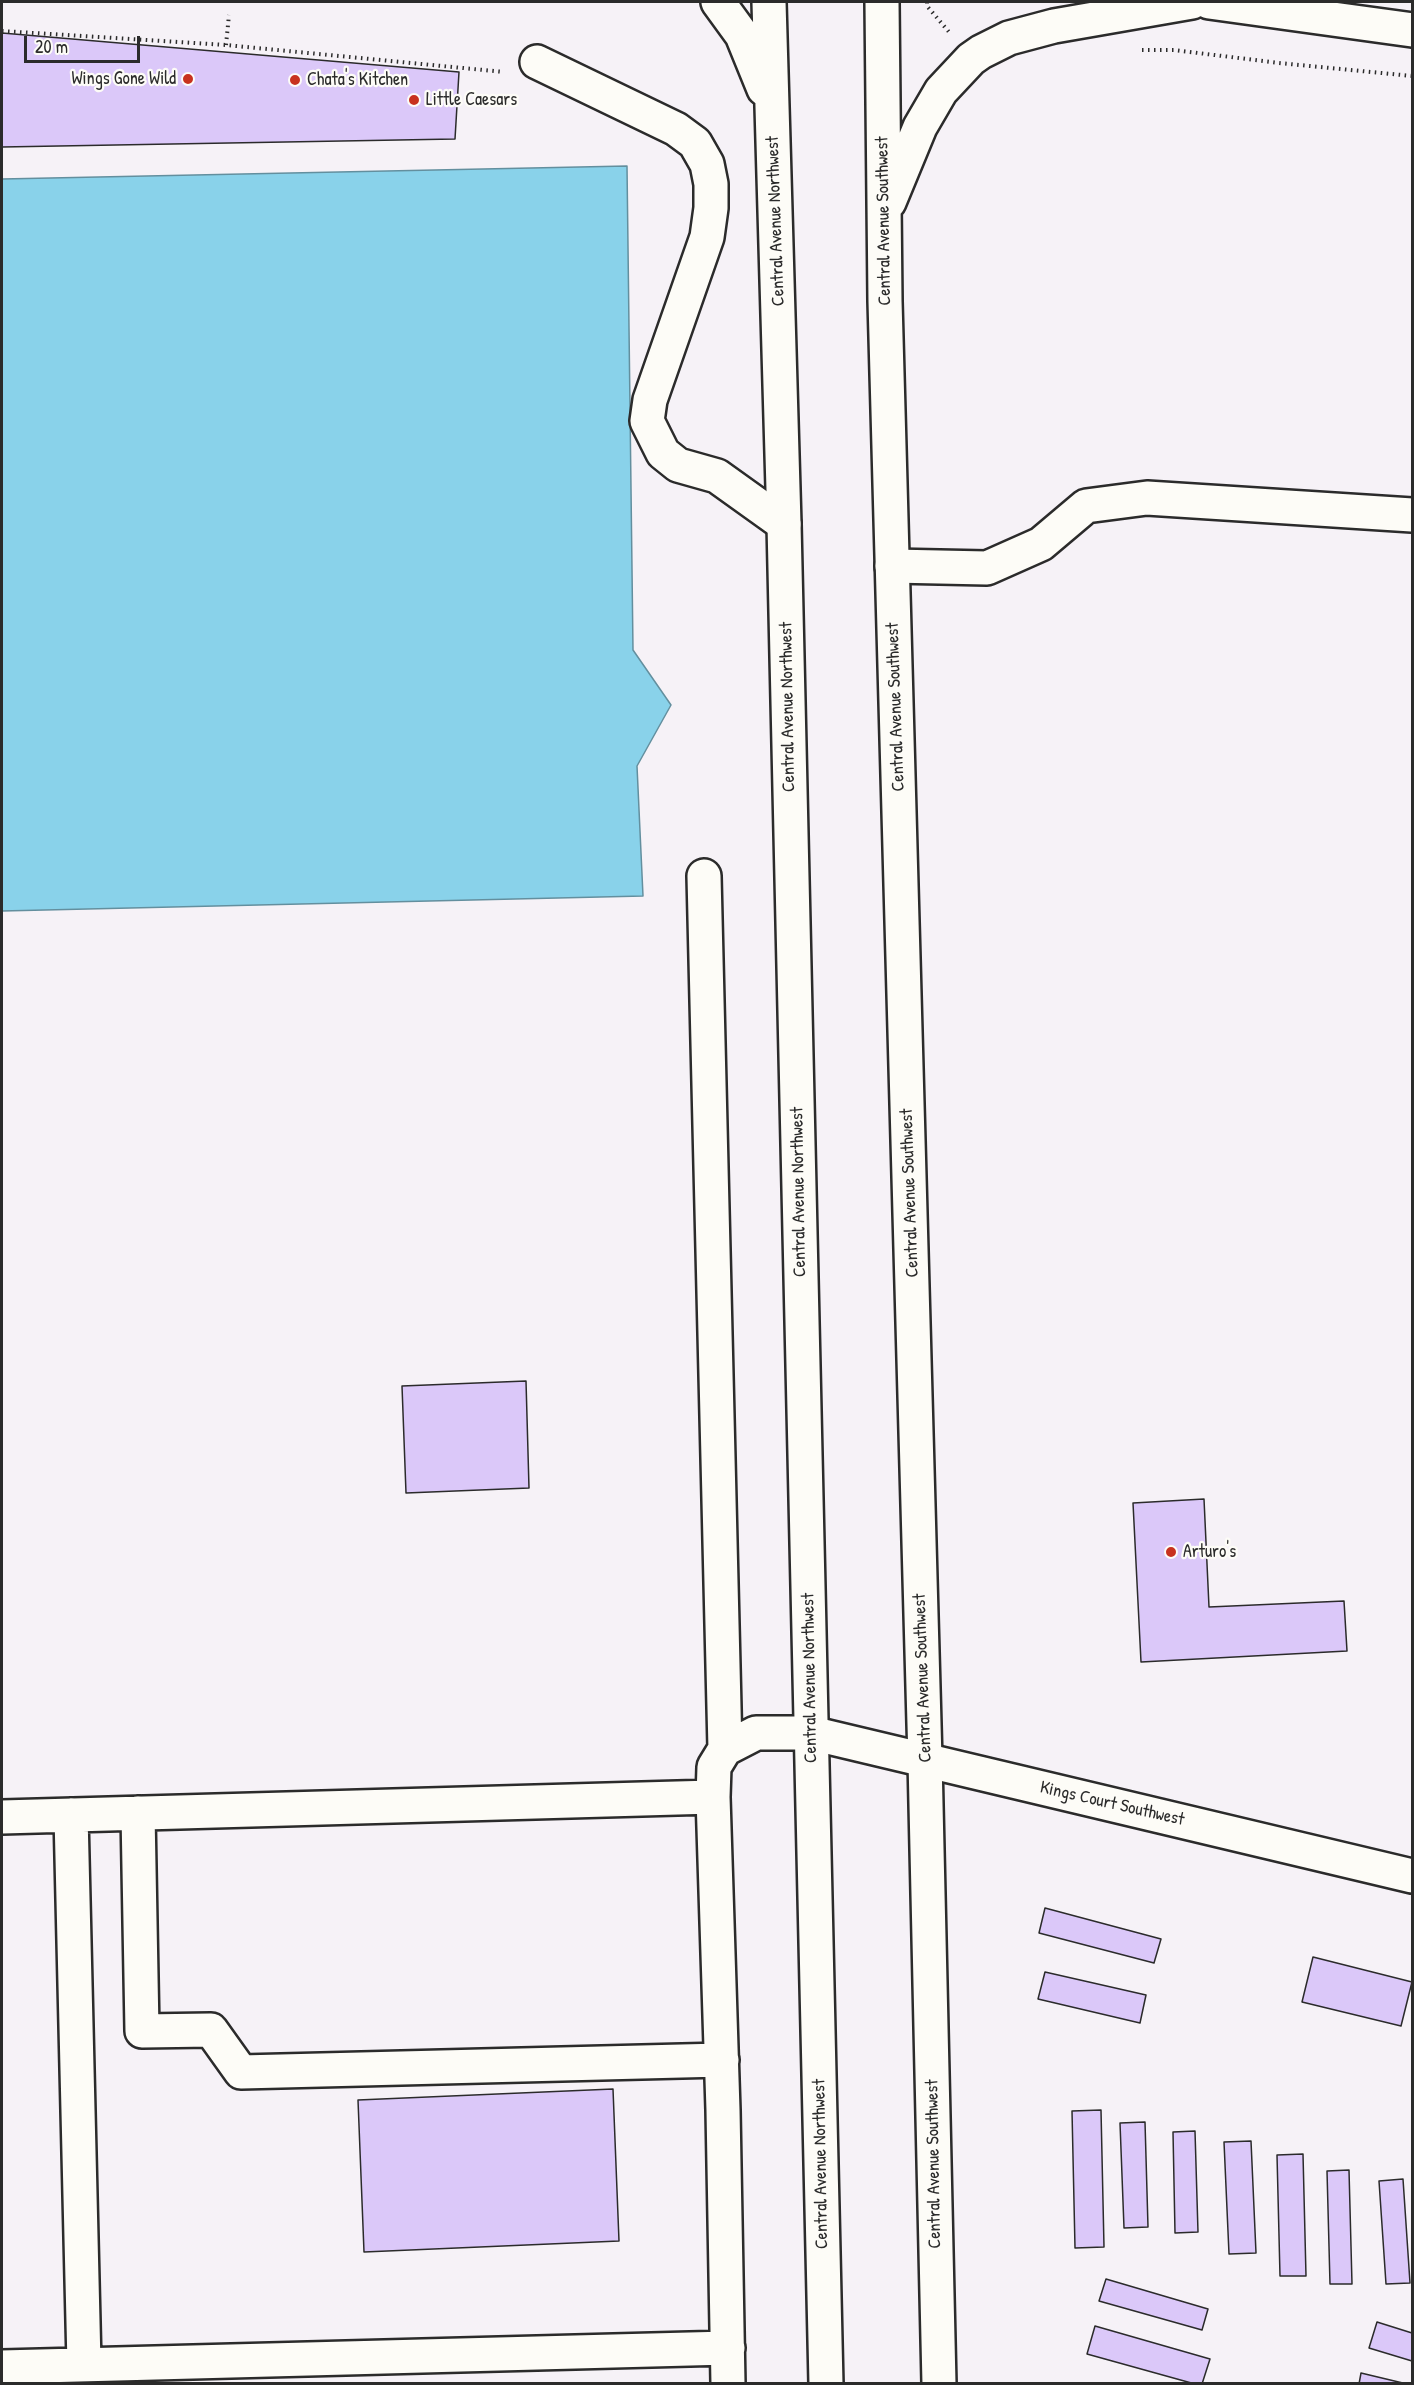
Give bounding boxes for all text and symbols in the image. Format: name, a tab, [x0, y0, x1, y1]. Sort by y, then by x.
scale bar	[27, 24, 142, 62]
text: 20 m	[35, 34, 68, 59]
place label: Wings Gone Wild	[71, 68, 176, 90]
place label: Chata's Kitchen	[307, 69, 408, 91]
marker: Wings Gone Wild	[181, 72, 195, 86]
marker: Chata's Kitchen	[288, 73, 302, 87]
place label: Little Caesars	[426, 89, 517, 111]
marker: Little Caesars	[407, 93, 421, 107]
street label: Central Avenue Northwest	[762, 136, 790, 306]
street label: Central Avenue Southwest	[872, 136, 896, 306]
street label: Central Avenue Northwest	[776, 622, 800, 792]
street label: Central Avenue Southwest	[882, 622, 910, 792]
street label: Central Avenue Northwest	[787, 1107, 811, 1277]
street label: Central Avenue Southwest	[896, 1108, 924, 1278]
place label: Arturo's	[1183, 1541, 1236, 1563]
marker: Arturo's	[1164, 1545, 1178, 1559]
street label: Central Avenue Northwest	[798, 1593, 822, 1763]
street label: Central Avenue Southwest	[909, 1593, 937, 1763]
street label: Kings Court Southwest	[1038, 1777, 1186, 1831]
street label: Central Avenue Northwest	[809, 2079, 833, 2249]
street label: Central Avenue Southwest	[922, 2079, 946, 2249]

